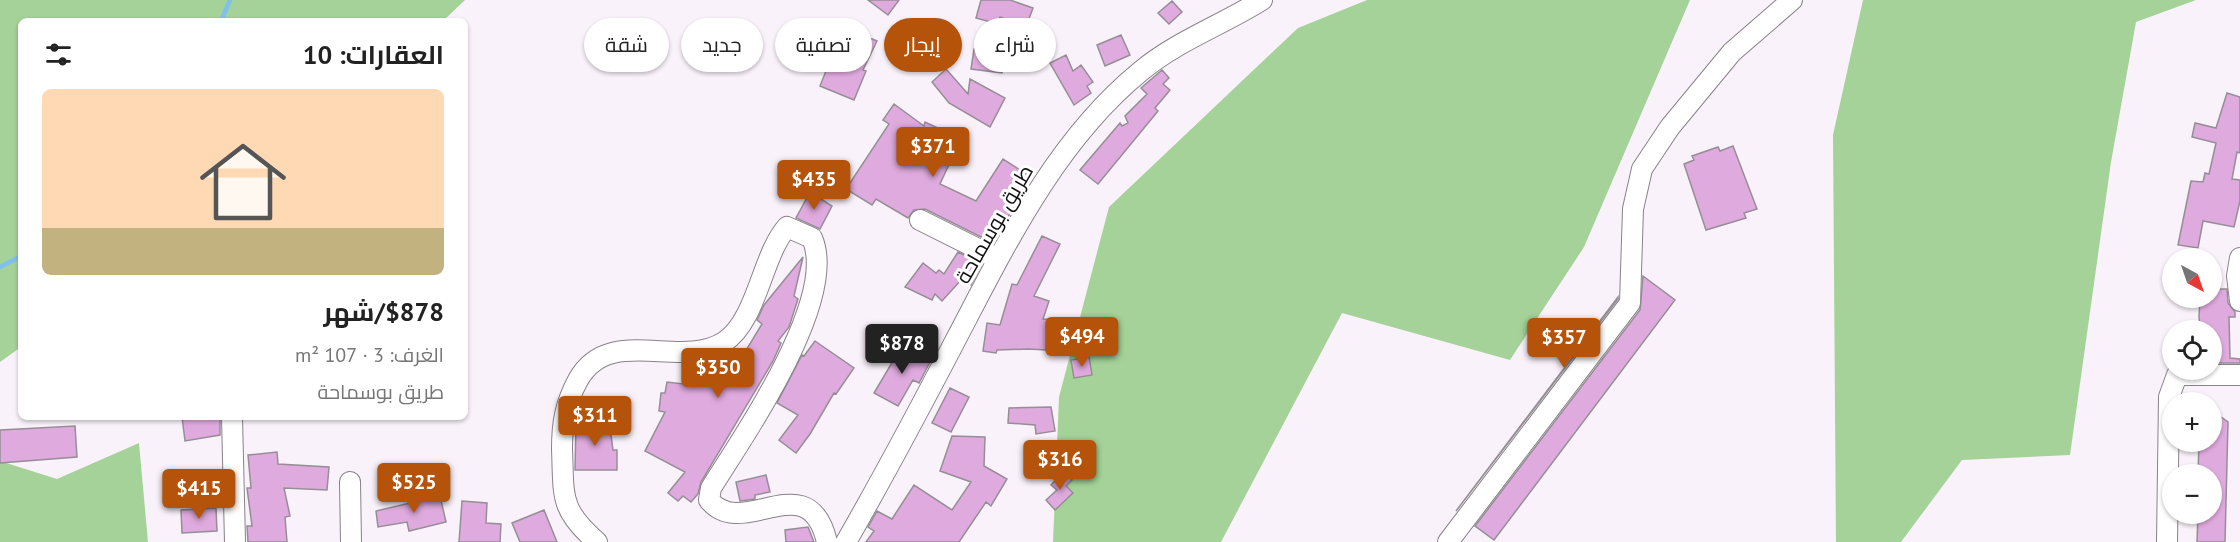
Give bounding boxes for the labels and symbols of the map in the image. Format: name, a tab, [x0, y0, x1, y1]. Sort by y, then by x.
pin: $371	[897, 127, 969, 178]
pin: $435	[778, 160, 850, 211]
street label: طريق بوسماحة	[949, 160, 1039, 288]
north arrow	[2162, 248, 2222, 308]
pin: $494	[1046, 317, 1118, 368]
pin: $357	[1528, 318, 1600, 369]
pin: $878	[866, 324, 938, 375]
pin: $350	[682, 348, 754, 399]
pin: $311	[559, 396, 631, 447]
pin: $316	[1024, 440, 1096, 491]
pin: $525	[378, 463, 450, 514]
pin: $415	[163, 469, 235, 520]

